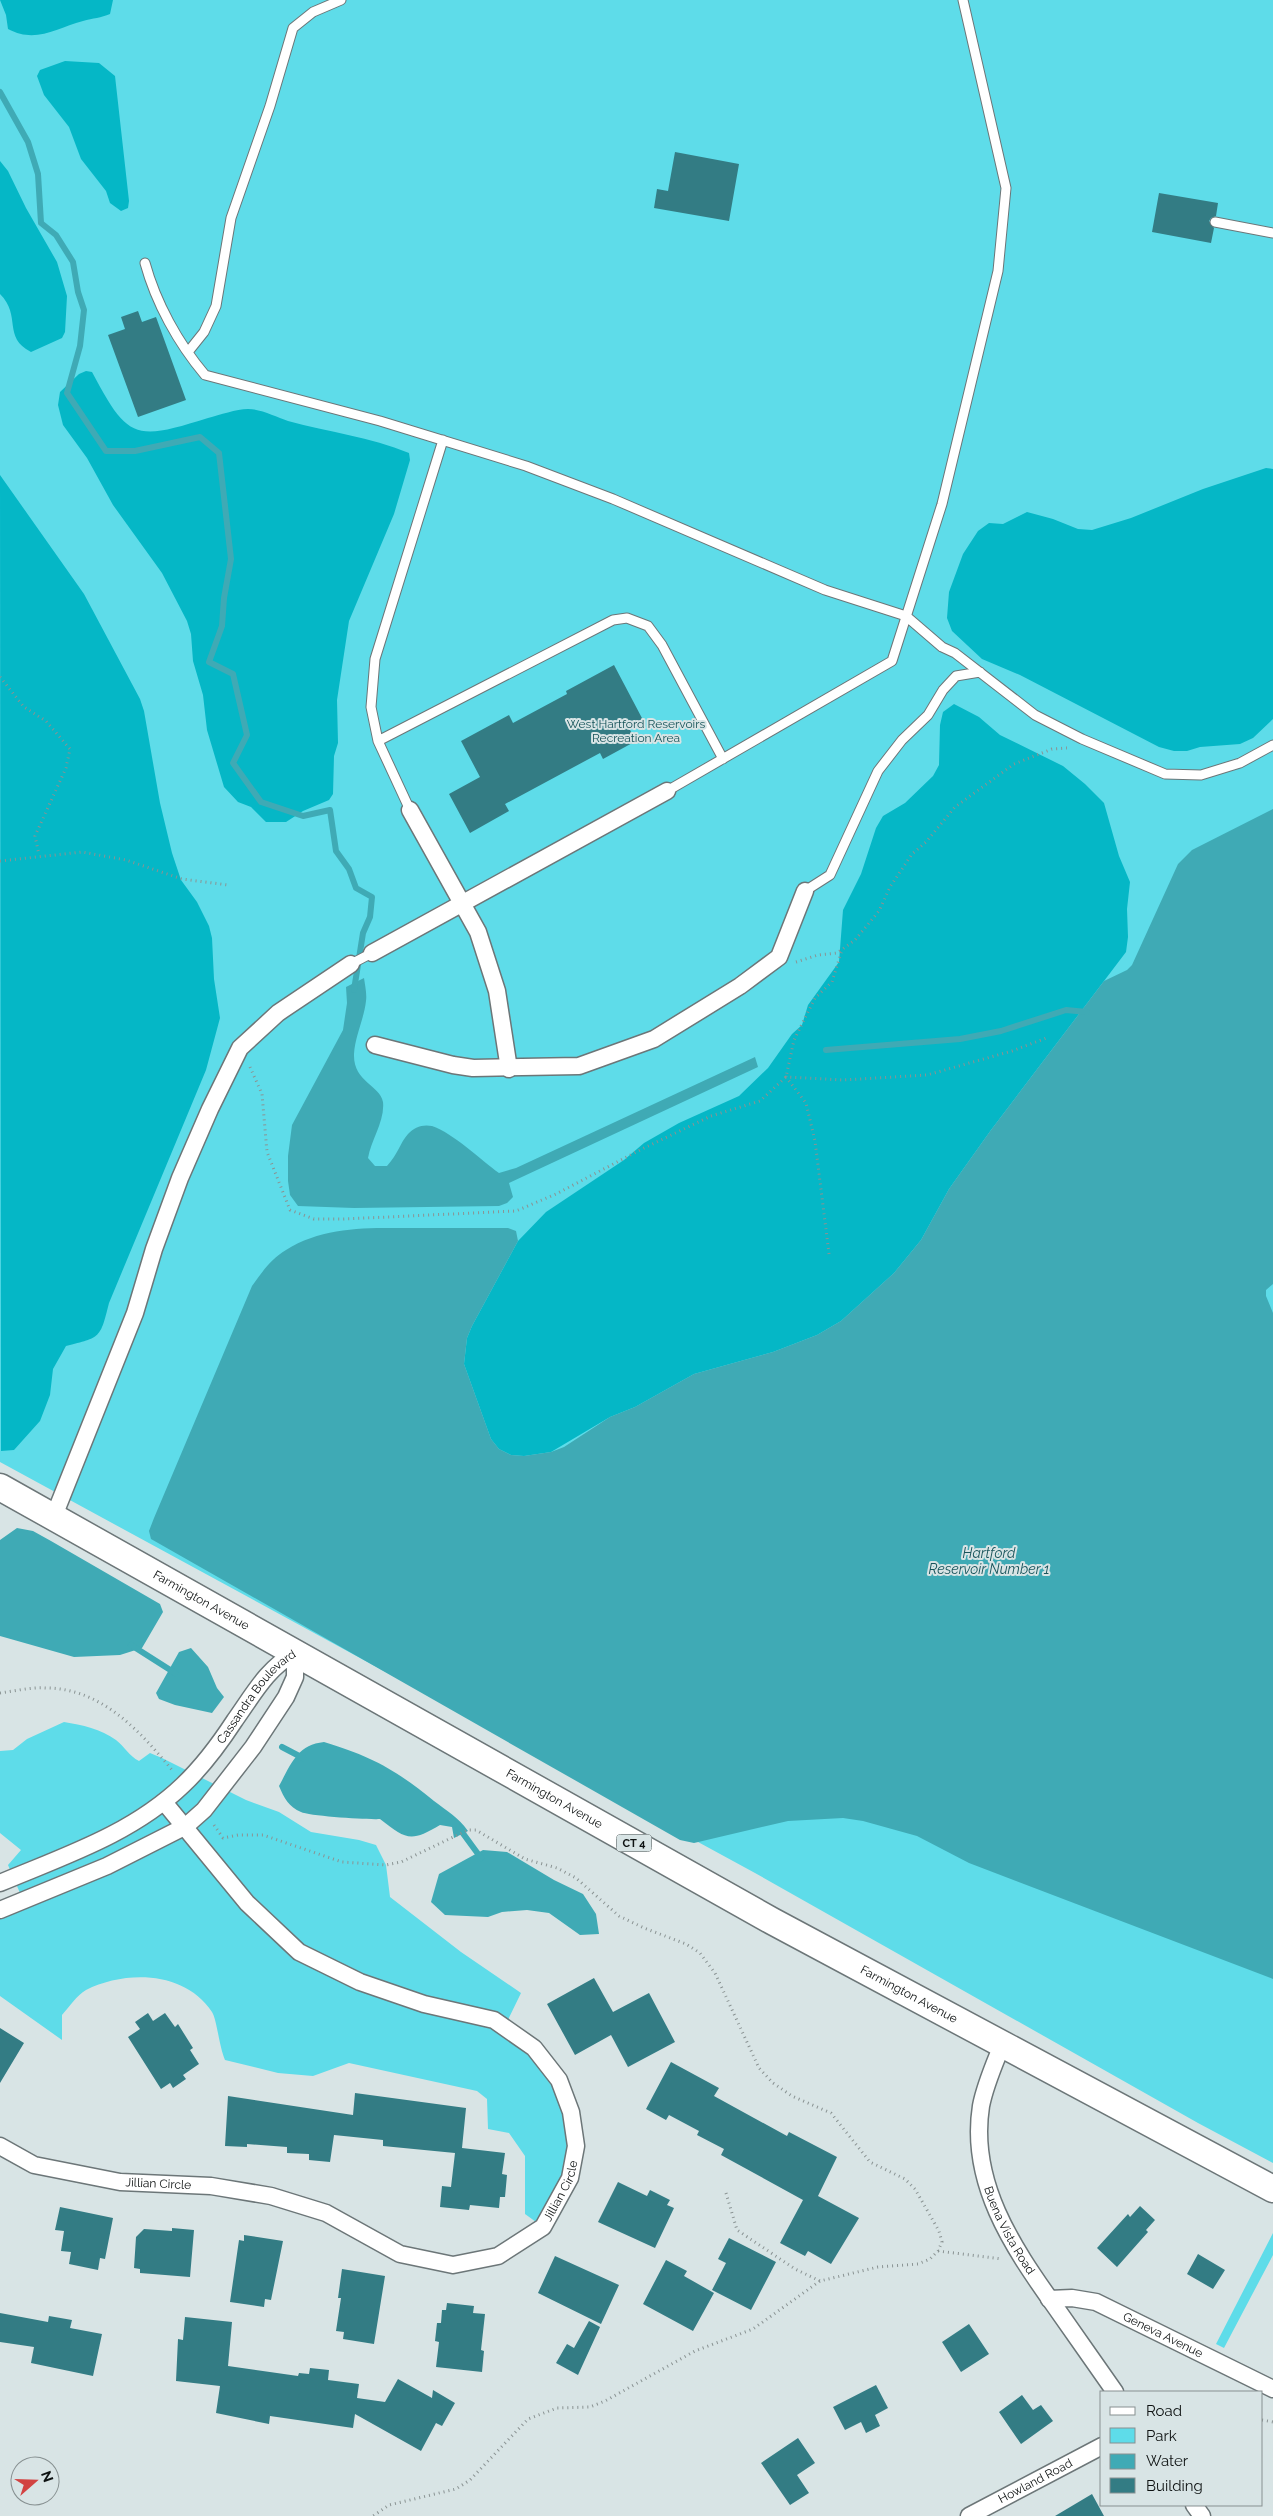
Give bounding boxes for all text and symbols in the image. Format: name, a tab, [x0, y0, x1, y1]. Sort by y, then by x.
park label: West Hartford Reservoirs Recreation Area	[567, 717, 705, 745]
water label: Hartford Reservoir Number 1	[929, 1545, 1049, 1577]
street label: Farmington Avenue	[151, 1568, 252, 1633]
street label: Cassandra Boulevard	[214, 1647, 298, 1747]
street label: Farmington Avenue	[504, 1766, 605, 1831]
road number: CT 4	[616, 1835, 652, 1852]
street label: Farmington Avenue	[858, 1963, 960, 2026]
street label: Jillian Circle	[541, 2159, 580, 2224]
street label: Jillian Circle	[125, 2175, 192, 2192]
street label: Buena Vista Road	[981, 2184, 1038, 2277]
street label: Geneva Avenue	[1121, 2309, 1205, 2360]
legend	[1100, 2391, 1263, 2506]
text: Road	[1146, 2402, 1182, 2420]
text: Park	[1146, 2427, 1177, 2445]
text: Water	[1146, 2452, 1189, 2470]
north arrow	[10, 2456, 60, 2506]
street label: Howland Road	[996, 2456, 1075, 2506]
text: N	[38, 2469, 57, 2484]
text: Building	[1146, 2477, 1203, 2495]

